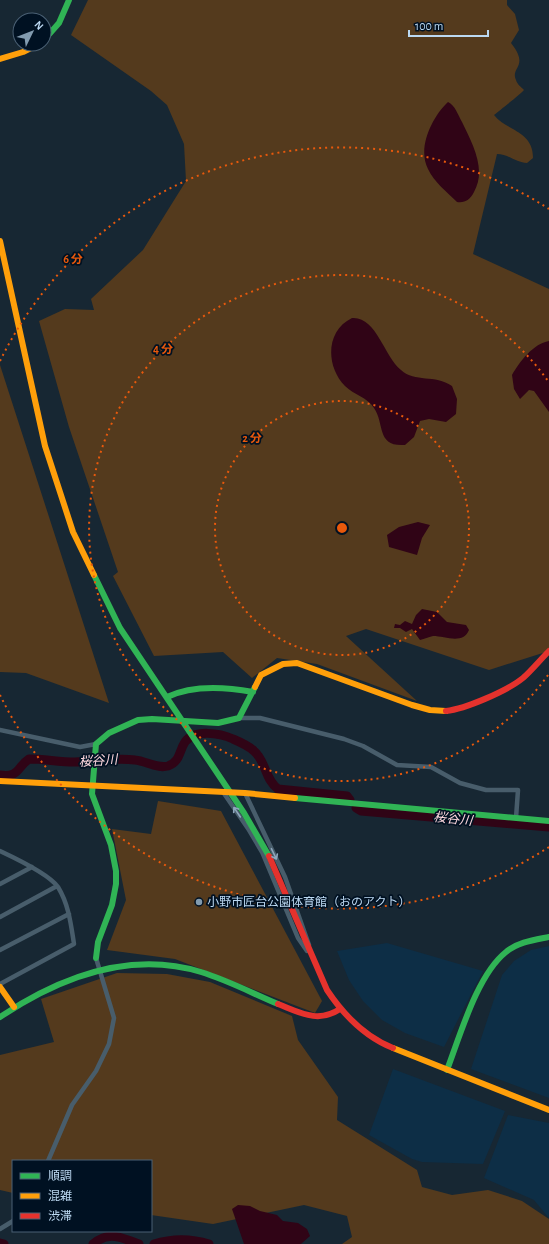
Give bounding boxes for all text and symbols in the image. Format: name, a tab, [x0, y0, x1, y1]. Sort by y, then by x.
north arrow	[12, 12, 52, 52]
scale bar	[409, 12, 488, 38]
text: N	[32, 19, 46, 32]
text: 100 m	[415, 20, 443, 32]
text: 6 分	[63, 253, 83, 265]
text: 4 分	[153, 343, 173, 355]
text: 2 分	[242, 432, 262, 444]
centre of rings	[335, 521, 349, 535]
water label: 桜谷川	[78, 753, 120, 769]
one-way arrow	[233, 807, 241, 818]
water label: 桜谷川	[433, 810, 475, 828]
one-way arrow	[271, 847, 278, 859]
place label: 小野市匠台公園体育館（おのアクト）	[207, 895, 410, 908]
marker: 小野市匠台公園体育館（おのアクト）	[194, 897, 204, 907]
legend	[12, 1160, 152, 1232]
text: 順調	[48, 1170, 72, 1182]
text: 混雑	[48, 1189, 72, 1202]
text: 渋滞	[48, 1210, 72, 1222]

